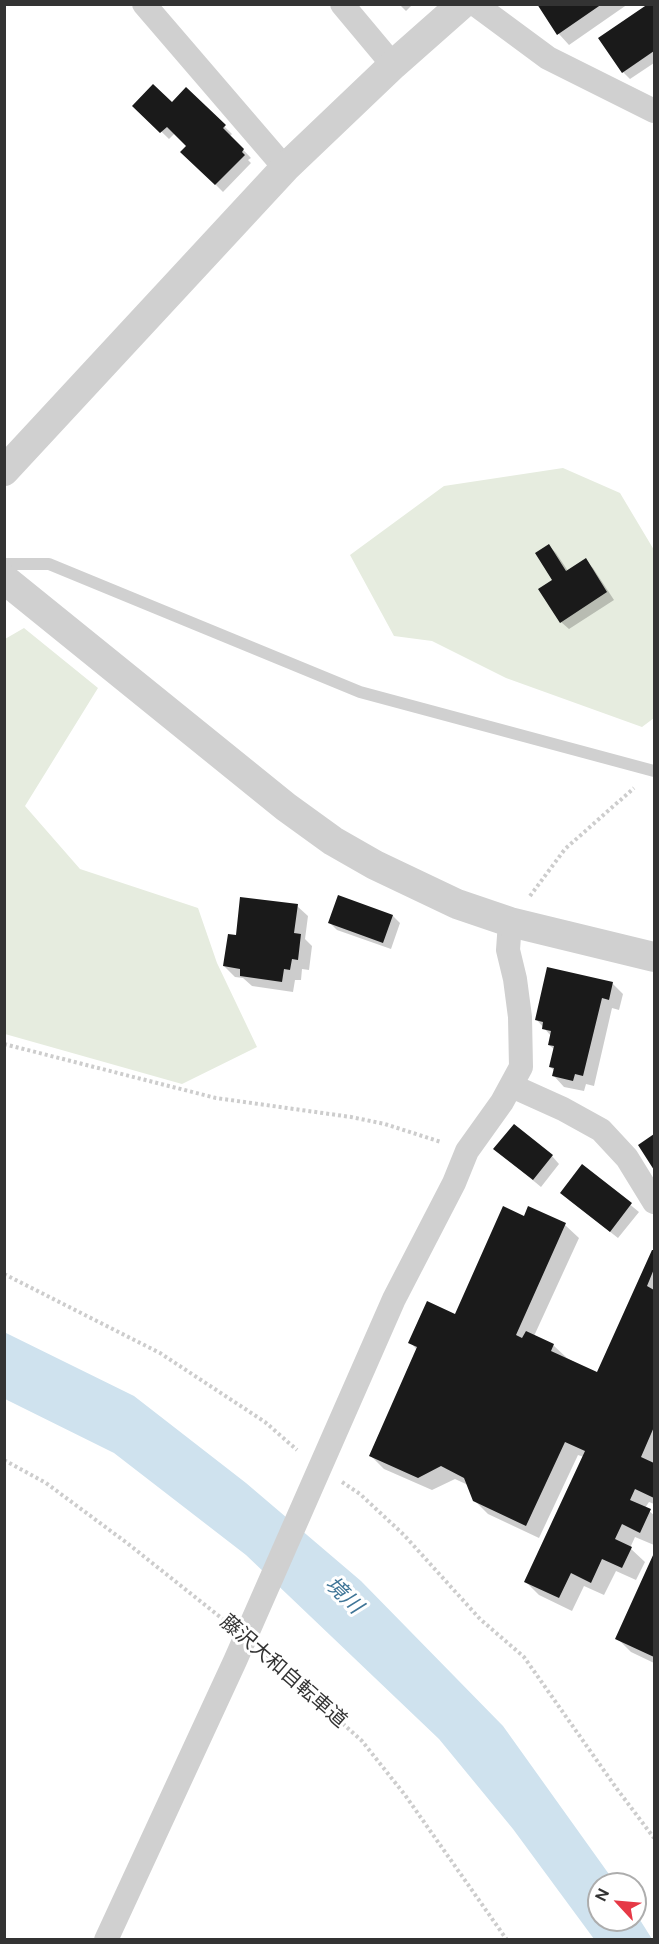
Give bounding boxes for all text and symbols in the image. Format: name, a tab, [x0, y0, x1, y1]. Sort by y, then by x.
water label: 境川	[319, 1572, 367, 1620]
street label: 藤沢大和自転車道	[215, 1610, 351, 1734]
north arrow	[587, 1872, 647, 1932]
text: N	[590, 1885, 614, 1905]

